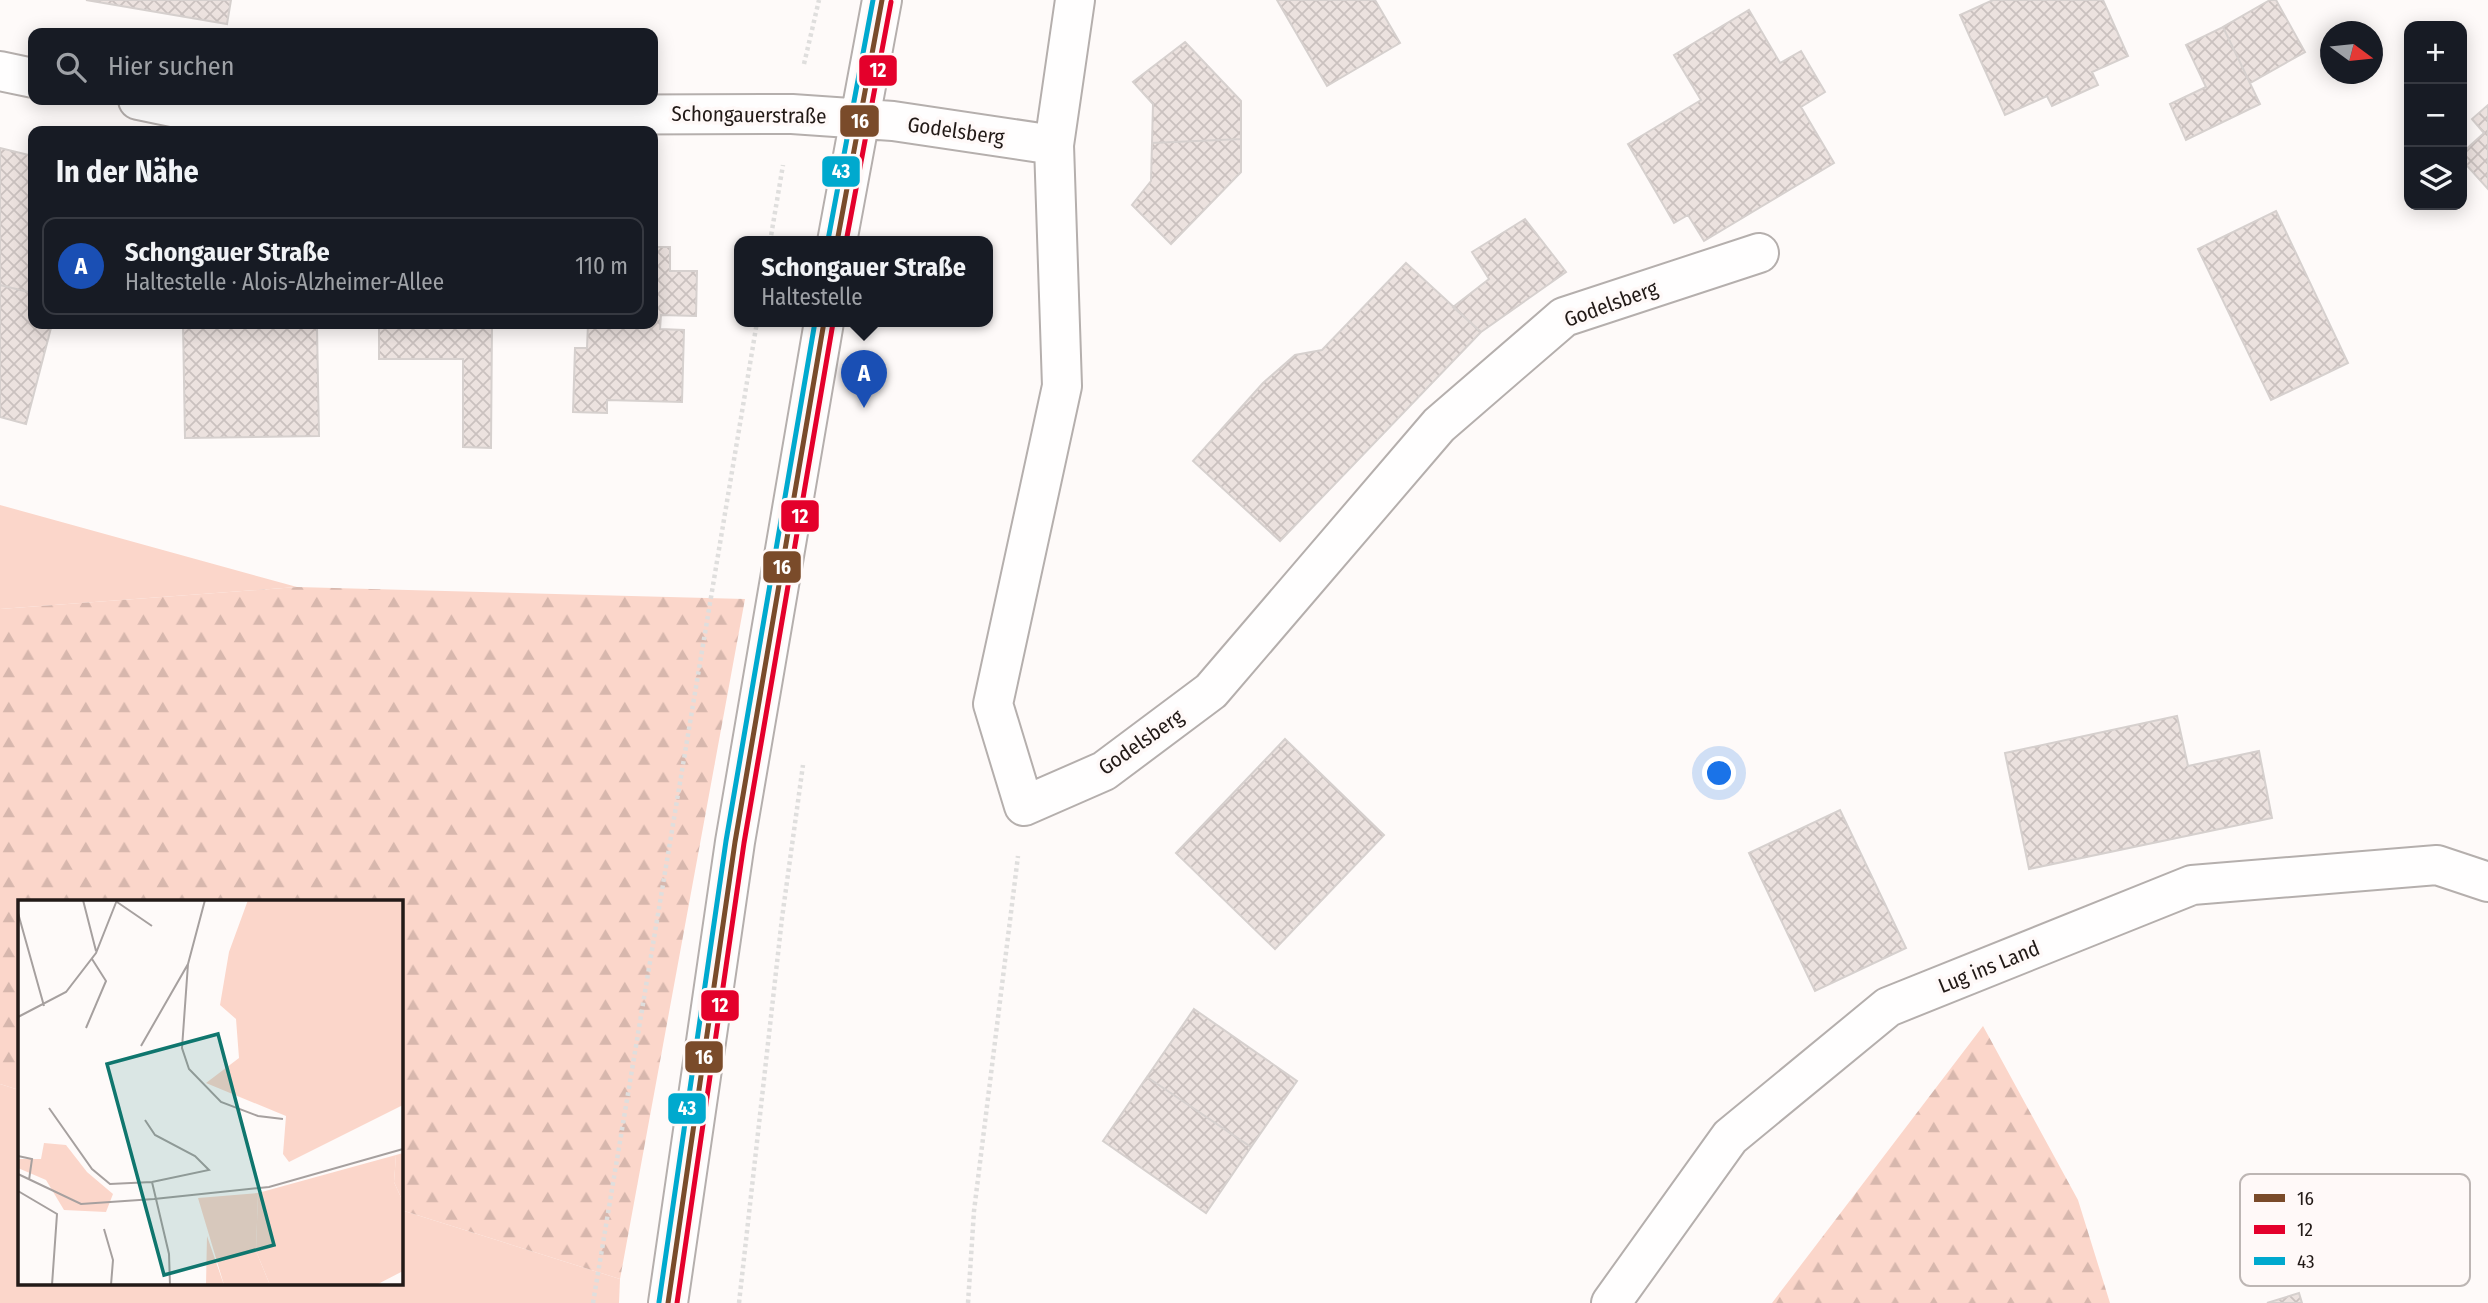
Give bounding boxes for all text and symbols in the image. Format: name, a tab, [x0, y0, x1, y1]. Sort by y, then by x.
north arrow	[2320, 21, 2383, 84]
map controls	[2404, 21, 2467, 210]
button: +	[2404, 21, 2467, 84]
search box	[28, 28, 658, 105]
icon: search	[52, 48, 90, 86]
text: Hier suchen	[108, 51, 234, 82]
line badge: 12	[858, 54, 898, 87]
text: 12	[870, 59, 887, 82]
button: −	[2404, 84, 2467, 147]
street label: Schongauerstraße	[671, 101, 827, 129]
line badge: 16	[839, 104, 880, 138]
text: 16	[851, 110, 869, 133]
street label: Godelsberg	[906, 111, 1006, 151]
button: layers	[2404, 147, 2467, 210]
text: In der Nähe	[56, 154, 199, 190]
line badge: 43	[821, 155, 861, 188]
text: 43	[832, 160, 850, 183]
popup	[734, 236, 993, 327]
text: Schongauer Straße	[125, 237, 330, 268]
text: A	[75, 252, 87, 280]
text: 110 m	[575, 252, 628, 280]
text: Schongauer Straße	[761, 252, 966, 283]
text: Haltestelle · Alois-Alzheimer-Allee	[125, 268, 444, 296]
street label: Godelsberg	[1561, 275, 1661, 333]
text: Haltestelle	[761, 283, 863, 311]
pin: A	[841, 350, 887, 408]
line badge: 12	[780, 499, 820, 533]
text: 12	[792, 505, 809, 528]
line badge: 16	[762, 550, 802, 584]
text: 16	[773, 556, 791, 579]
street label: Godelsberg	[1094, 703, 1189, 781]
your location	[1702, 756, 1736, 790]
inset map	[18, 900, 402, 1286]
street label: Lug ins Land	[1935, 935, 2043, 999]
line badge: 12	[700, 989, 740, 1022]
text: 12	[712, 994, 729, 1017]
line badge: 16	[684, 1040, 724, 1074]
text: 16	[695, 1046, 713, 1069]
line badge: 43	[667, 1092, 707, 1125]
text: 43	[678, 1097, 696, 1120]
legend	[2240, 1174, 2470, 1286]
text: 16	[2297, 1187, 2314, 1210]
text: 12	[2297, 1218, 2313, 1241]
text: 43	[2297, 1250, 2315, 1273]

